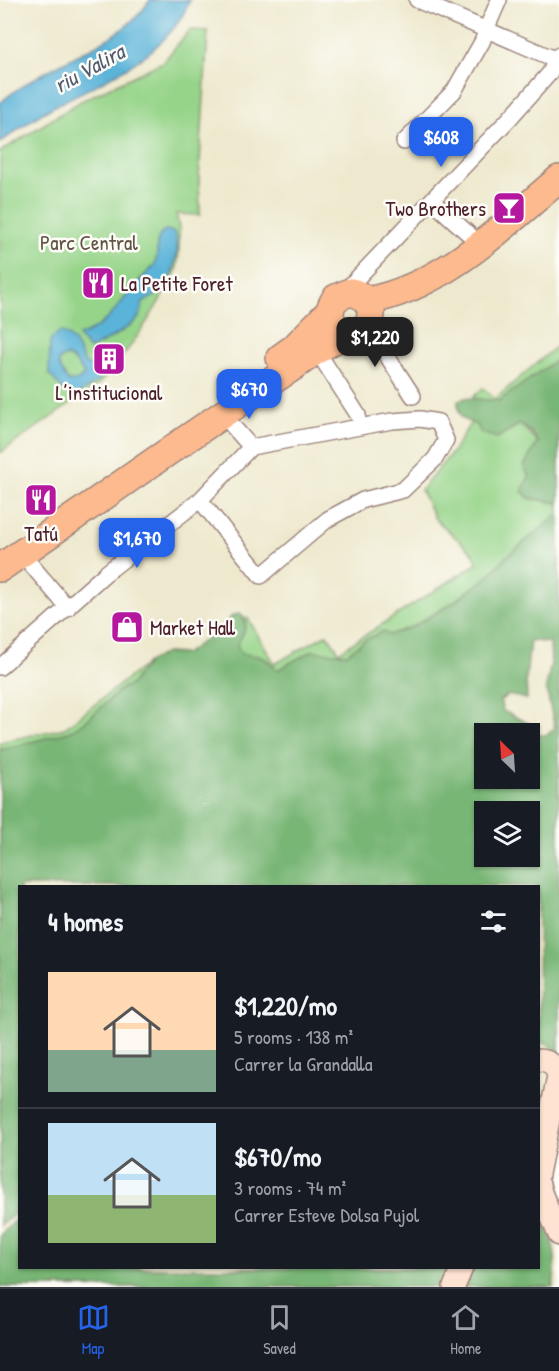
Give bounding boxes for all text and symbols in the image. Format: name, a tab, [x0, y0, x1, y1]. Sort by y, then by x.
water label: riu Valira	[48, 35, 132, 100]
pin: $608	[405, 117, 477, 168]
text: $608	[423, 123, 459, 150]
bar icon: Two Brothers	[491, 190, 527, 226]
place label: Two Brothers	[385, 194, 486, 223]
park label: Parc Central	[40, 228, 138, 257]
restaurant icon: La Petite Foret	[80, 265, 116, 301]
place label: La Petite Foret	[121, 269, 233, 298]
pin: $1,220	[326, 317, 424, 368]
text: $1,220	[350, 323, 400, 350]
building icon: L’institucional	[91, 341, 127, 377]
pin: $670	[213, 369, 285, 420]
text: $670	[231, 375, 267, 402]
place label: L’institucional	[56, 378, 163, 407]
restaurant icon: Tatú	[23, 482, 59, 518]
pin: $1,670	[88, 518, 186, 569]
place label: Tatú	[24, 519, 58, 548]
text: $1,670	[113, 524, 161, 551]
shop icon: Market Hall	[109, 609, 145, 645]
place label: Market Hall	[150, 613, 236, 642]
north arrow	[474, 723, 540, 789]
map controls	[474, 723, 540, 867]
button: layers	[474, 801, 540, 867]
text: 4 homes	[48, 904, 123, 939]
icon: filters	[477, 905, 510, 938]
text: $1,220/mo	[234, 988, 337, 1023]
icon: home	[96, 996, 168, 1068]
text: 5 rooms · 138 m²	[234, 1023, 353, 1050]
text: Carrer la Grandalla	[234, 1050, 373, 1077]
text: $670/mo	[234, 1139, 321, 1174]
icon: home	[96, 1147, 168, 1219]
text: 3 rooms · 74 m²	[234, 1174, 346, 1201]
text: Carrer Esteve Dolsa Pujol	[234, 1201, 419, 1228]
tab: Map	[77, 1301, 110, 1359]
tab: Saved	[263, 1301, 296, 1359]
tab: Home	[449, 1301, 482, 1359]

